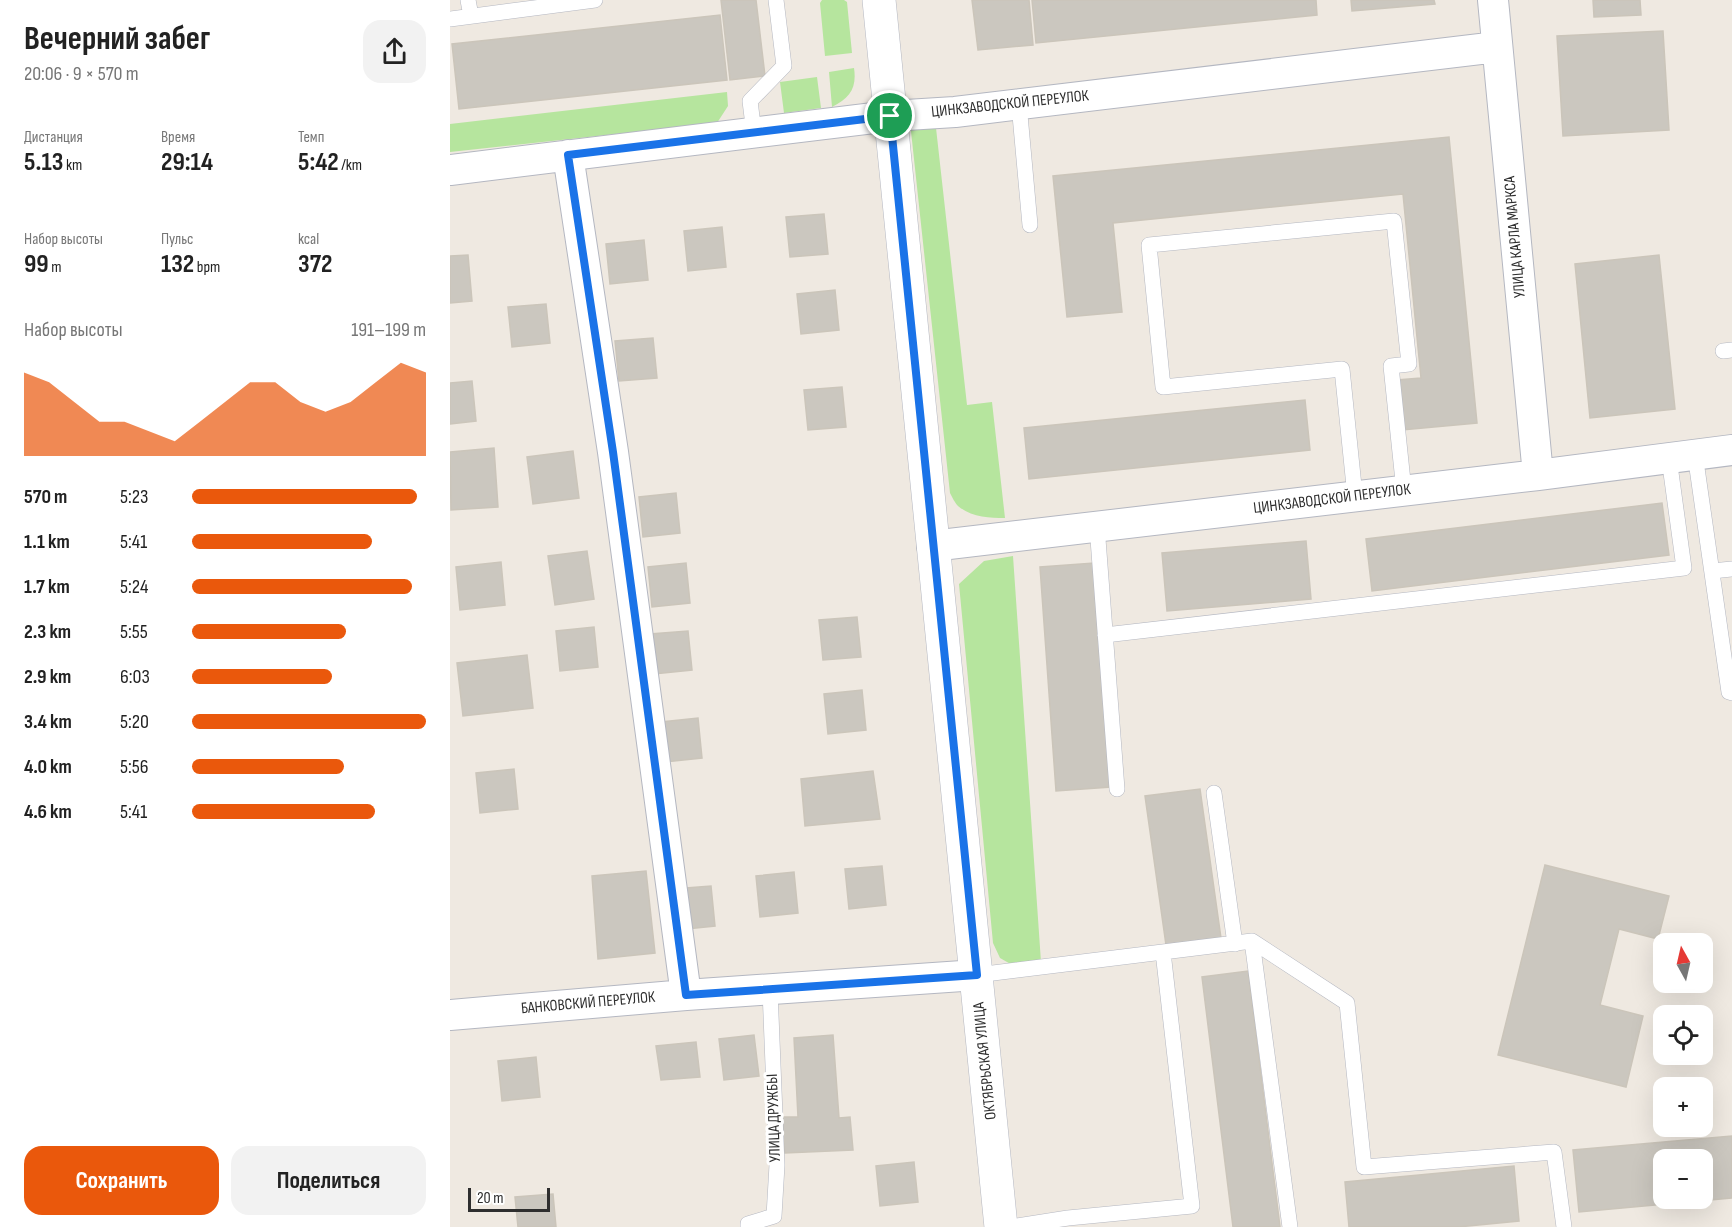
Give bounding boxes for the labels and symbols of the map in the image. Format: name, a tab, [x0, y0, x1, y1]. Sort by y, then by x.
street label: ЦИНКЗАВОДСКОЙ ПЕРЕУЛОК	[930, 86, 1090, 122]
pin	[864, 90, 915, 141]
street label: УЛИЦА КАРЛА МАРКСА	[1500, 175, 1530, 299]
street label: ЦИНКЗАВОДСКОЙ ПЕРЕУЛОК	[1252, 480, 1412, 518]
north arrow	[1653, 933, 1713, 993]
street label: БАНКОВСКИЙ ПЕРЕУЛОК	[520, 988, 657, 1018]
street label: ОКТЯБРЬСКАЯ УЛИЦА	[969, 1001, 1001, 1121]
street label: УЛИЦА ДРУЖБЫ	[763, 1073, 785, 1163]
scale bar	[468, 1185, 550, 1212]

